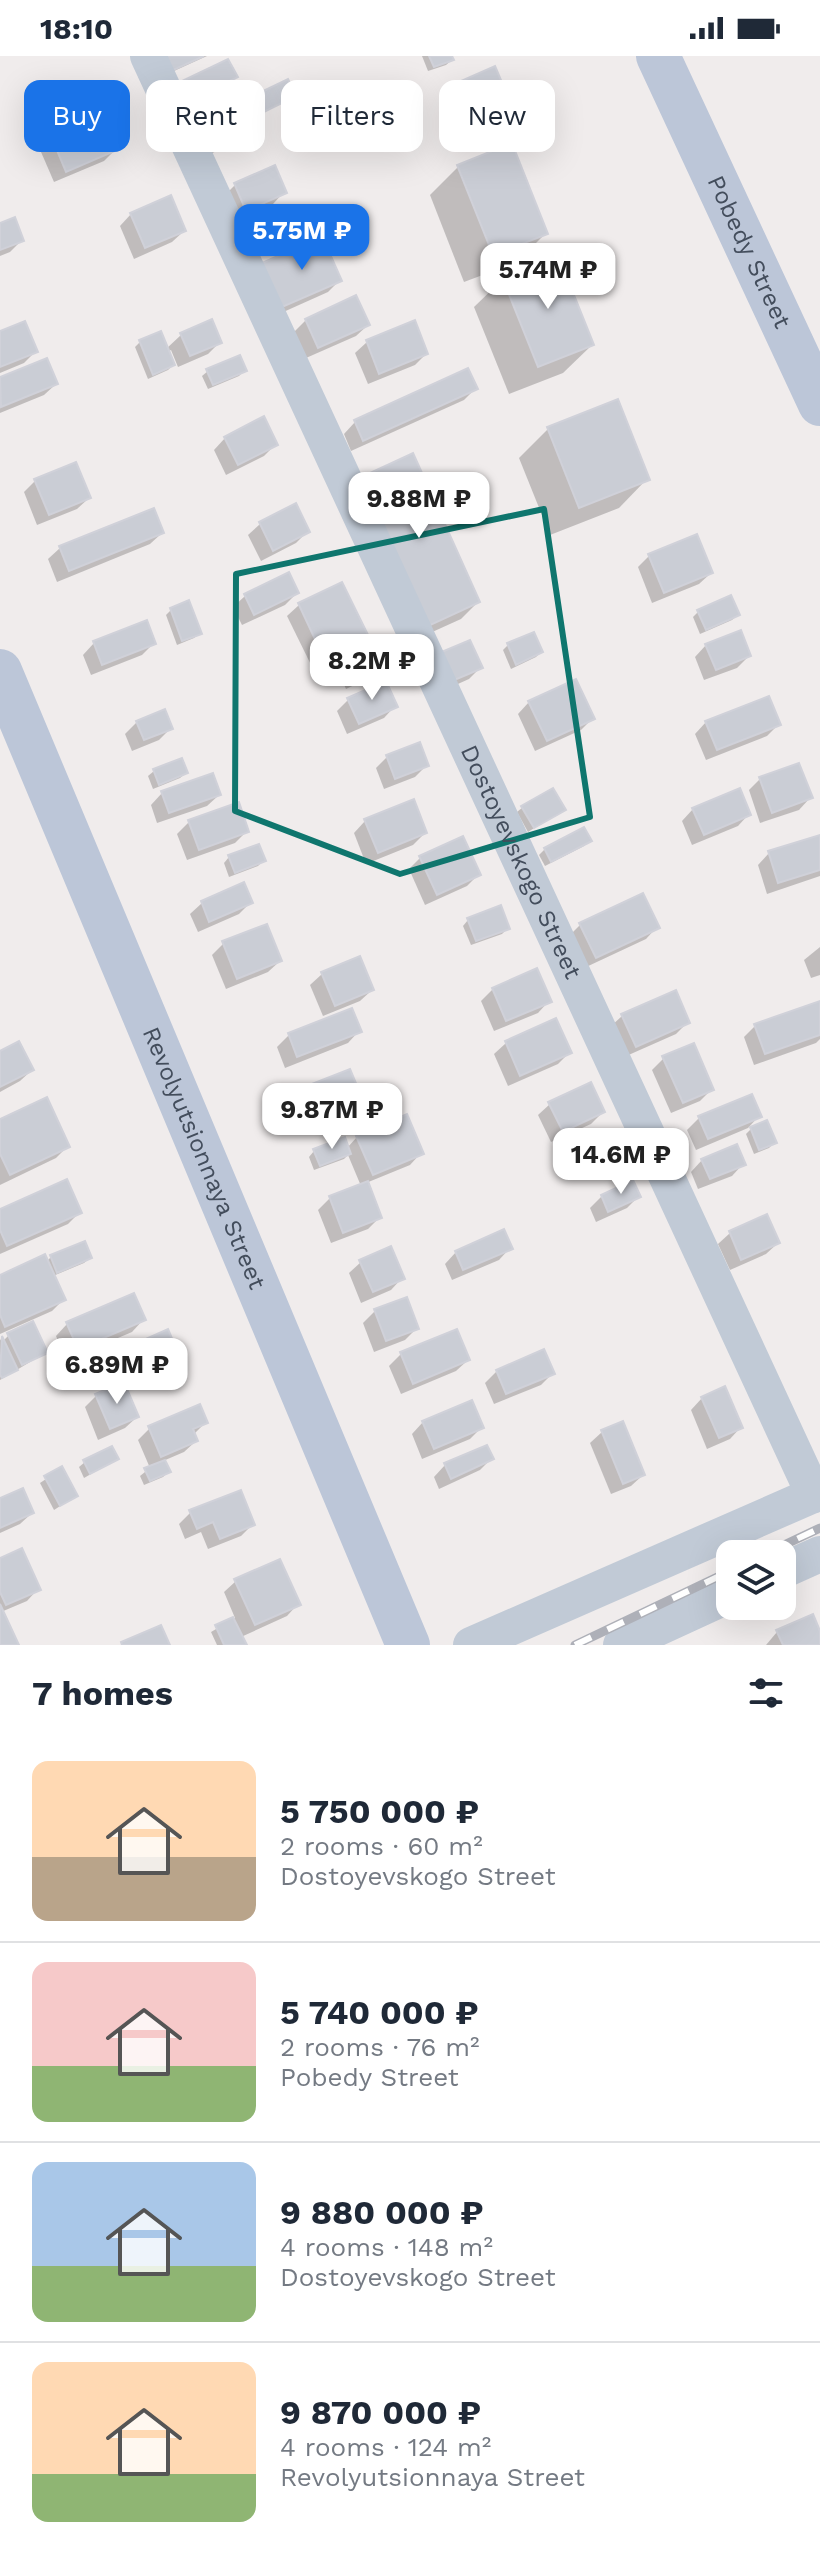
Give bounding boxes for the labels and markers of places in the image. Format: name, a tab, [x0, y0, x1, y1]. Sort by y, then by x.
pin: 5.75M ₽	[228, 204, 376, 272]
pin: 5.74M ₽	[474, 243, 622, 311]
pin: 9.88M ₽	[345, 472, 493, 540]
pin: 8.2M ₽	[307, 634, 437, 702]
pin: 9.87M ₽	[258, 1083, 406, 1151]
pin: 14.6M ₽	[547, 1128, 695, 1196]
pin: 6.89M ₽	[43, 1338, 191, 1406]

